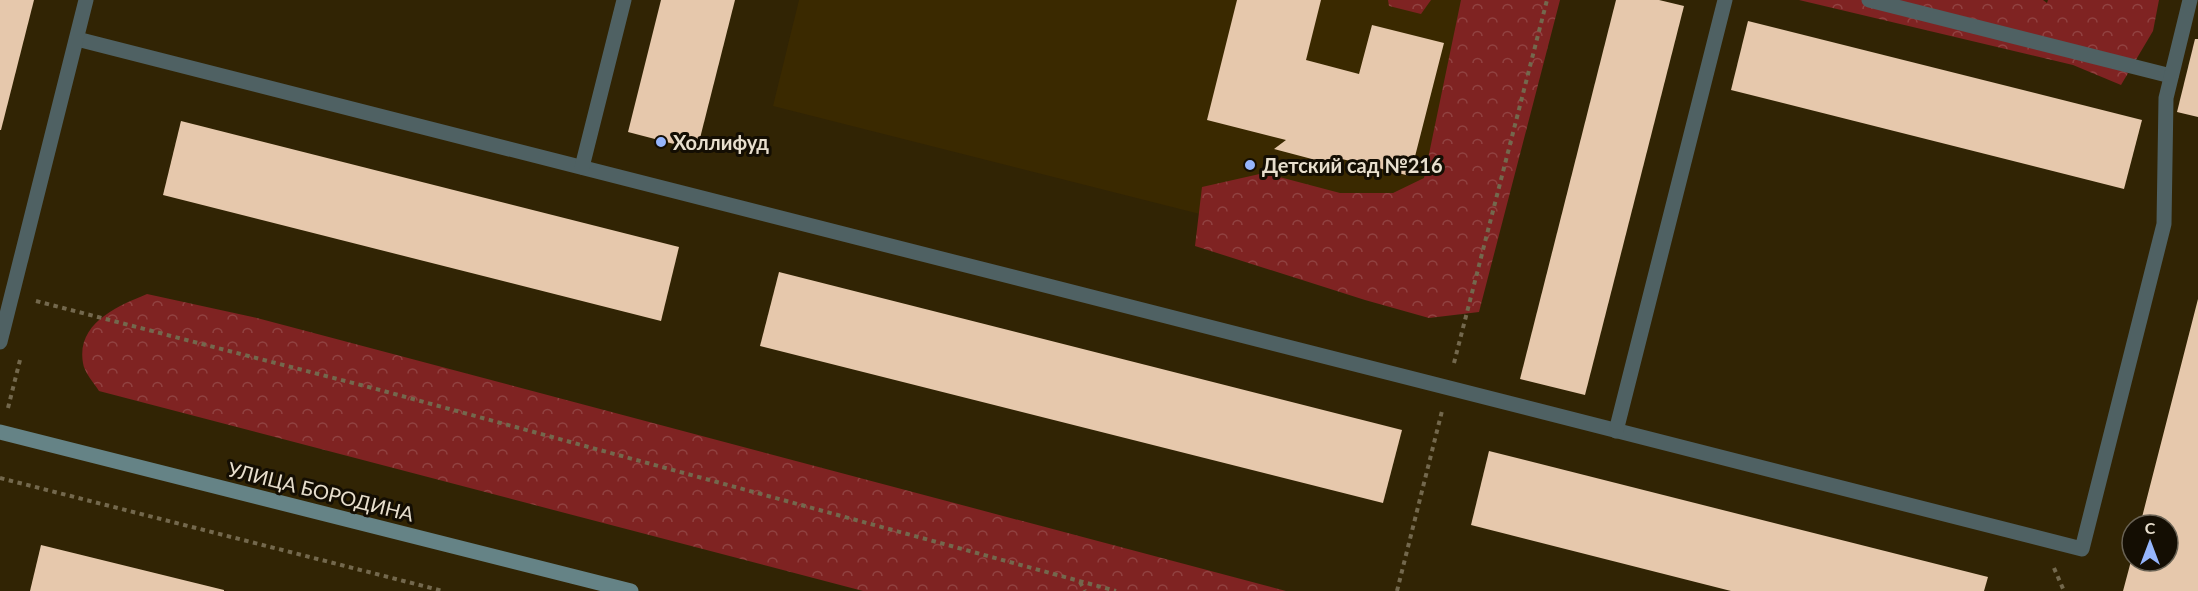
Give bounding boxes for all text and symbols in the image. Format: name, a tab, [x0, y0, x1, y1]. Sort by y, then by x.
place label: Холлифуд	[673, 130, 769, 154]
marker: Холлифуд	[654, 135, 668, 149]
place label: Детский сад №216	[1262, 153, 1443, 177]
marker: Детский сад №216	[1243, 158, 1257, 172]
street label: УЛИЦА БОРОДИНА	[225, 456, 417, 526]
north arrow	[2120, 513, 2180, 573]
text: С	[2145, 518, 2156, 537]

